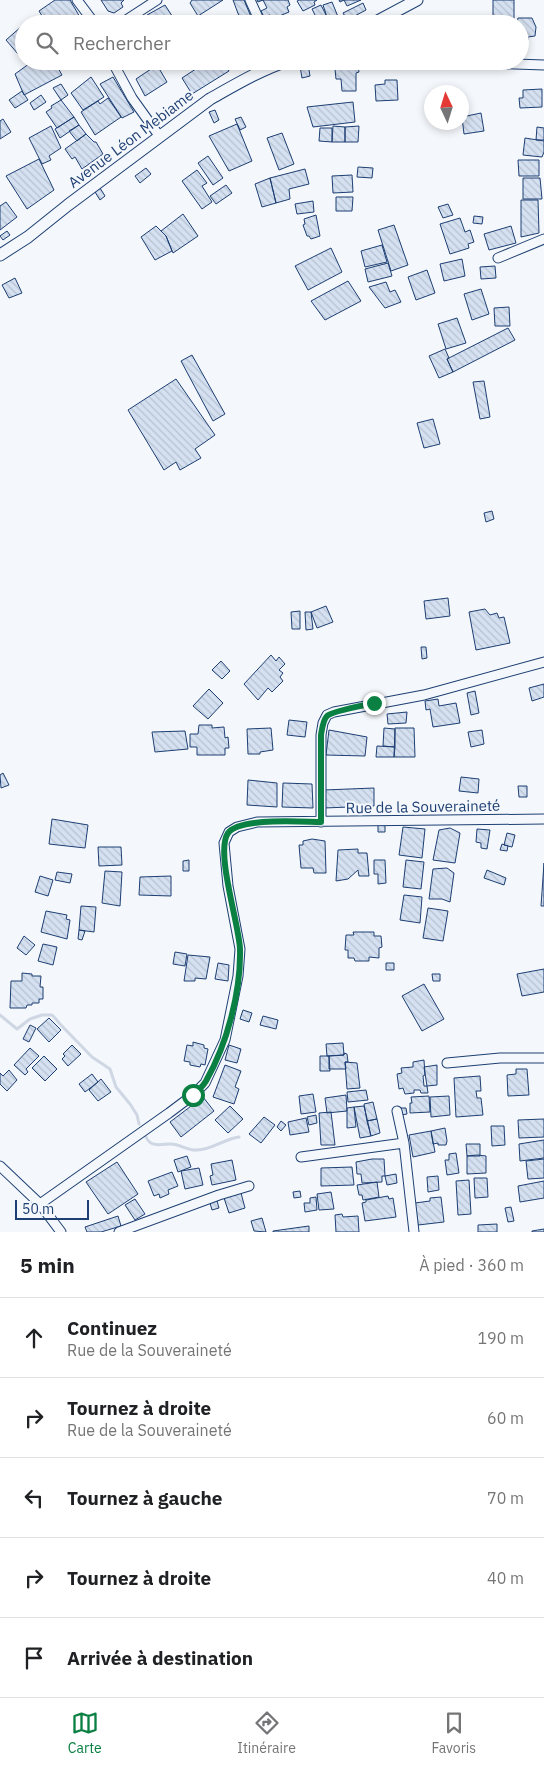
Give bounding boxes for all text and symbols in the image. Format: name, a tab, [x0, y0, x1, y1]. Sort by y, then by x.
search box	[15, 15, 529, 70]
icon: search	[33, 29, 61, 57]
text: Rechercher	[73, 31, 171, 55]
street label: Avenue Léon Mebiame	[64, 85, 197, 192]
north arrow	[424, 85, 469, 130]
route end	[363, 692, 386, 715]
street label: Rue de la Souveraineté	[346, 796, 500, 817]
route start	[182, 1084, 205, 1107]
scale bar	[15, 1197, 89, 1220]
text: 50 m	[22, 1200, 54, 1218]
text: 5 min	[20, 1251, 75, 1279]
text: À pied · 360 m	[419, 1255, 524, 1275]
text: Continuez	[67, 1316, 157, 1340]
icon: ahead	[20, 1324, 48, 1352]
text: 190 m	[477, 1328, 524, 1348]
text: Rue de la Souveraineté	[67, 1340, 232, 1360]
text: Tournez à droite	[67, 1396, 211, 1420]
icon: right	[20, 1404, 48, 1432]
text: 60 m	[487, 1408, 524, 1428]
text: Rue de la Souveraineté	[67, 1420, 232, 1440]
icon: left	[20, 1484, 48, 1512]
text: Tournez à gauche	[67, 1486, 223, 1510]
text: 70 m	[487, 1488, 524, 1508]
icon: right	[20, 1564, 48, 1592]
text: Tournez à droite	[67, 1566, 211, 1590]
text: 40 m	[487, 1568, 524, 1588]
icon: arrive	[20, 1644, 48, 1672]
text: Arrivée à destination	[67, 1646, 253, 1670]
tab: Carte	[68, 1709, 102, 1757]
tab: Itinéraire	[237, 1709, 296, 1757]
tab: Favoris	[431, 1709, 476, 1757]

